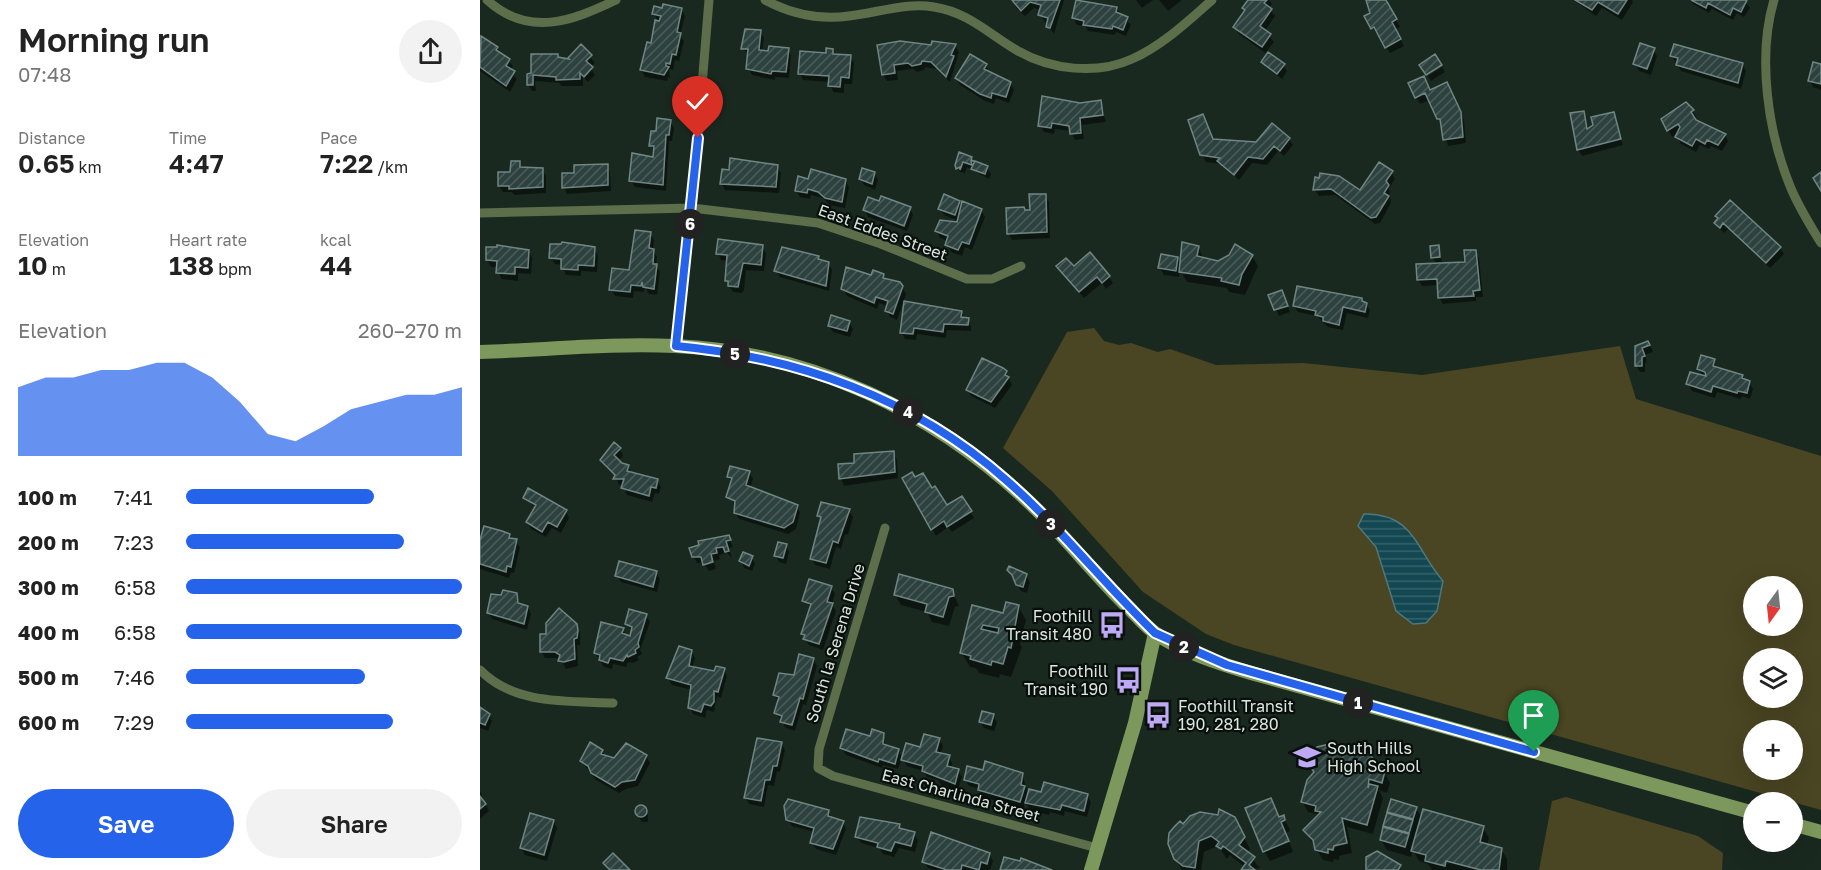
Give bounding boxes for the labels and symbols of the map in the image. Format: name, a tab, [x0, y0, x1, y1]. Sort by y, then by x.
pin	[672, 76, 723, 138]
street label: East Eddes Street	[816, 199, 950, 265]
pin: 6	[675, 209, 705, 239]
pin: 5	[720, 339, 750, 369]
pin: 4	[893, 397, 923, 427]
pin: 3	[1036, 509, 1066, 539]
street label: South la Serena Drive	[801, 561, 869, 725]
north arrow	[1743, 576, 1803, 636]
place label: Foothill Transit 480	[1006, 606, 1092, 644]
bus stop icon: Foothill Transit 480	[1097, 610, 1127, 640]
pin: 2	[1169, 632, 1199, 662]
place label: Foothill Transit 190	[1024, 661, 1108, 699]
bus stop icon: Foothill Transit 190	[1113, 665, 1143, 695]
pin: 1	[1343, 688, 1373, 718]
pin	[1508, 690, 1559, 752]
place label: Foothill Transit 190, 281, 280	[1178, 696, 1294, 734]
bus stop icon: Foothill Transit 190, 281, 280	[1143, 700, 1173, 730]
place label: South Hills High School	[1327, 738, 1420, 776]
school or university icon: South Hills High School	[1292, 742, 1322, 772]
street label: East Charlinda Street	[880, 764, 1042, 826]

